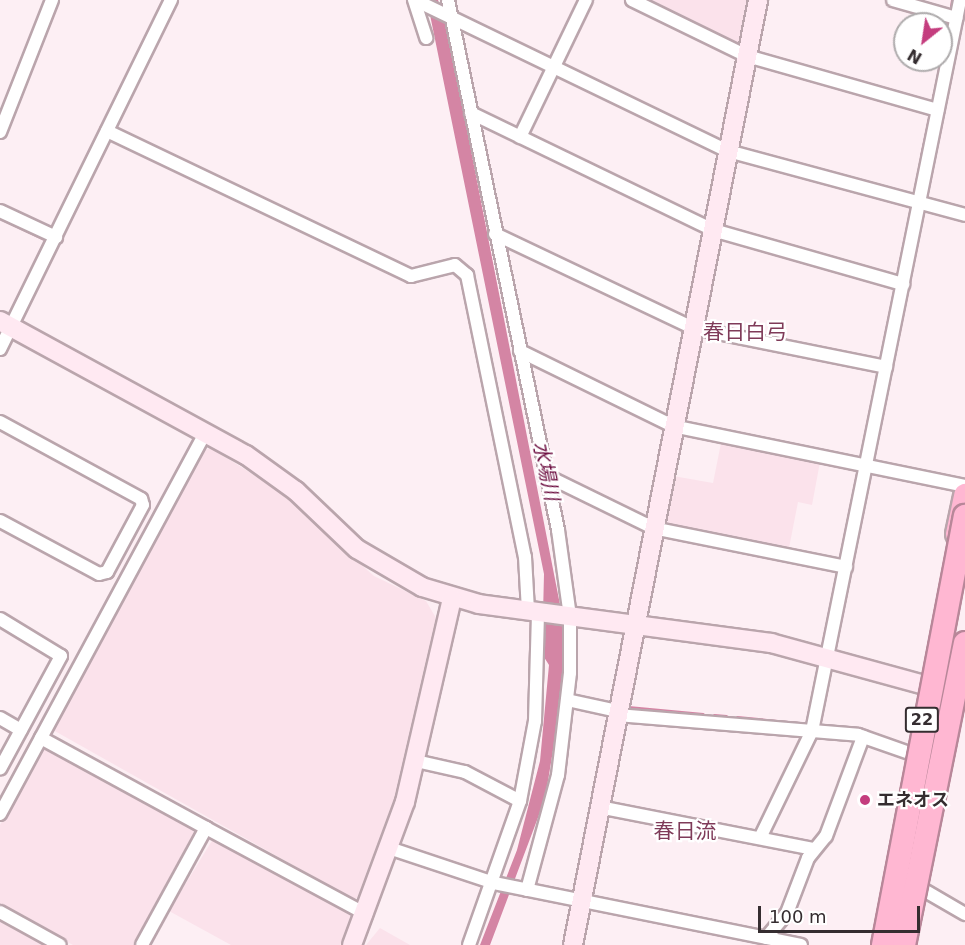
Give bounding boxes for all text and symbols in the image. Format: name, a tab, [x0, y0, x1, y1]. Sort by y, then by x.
north arrow	[893, 12, 953, 72]
text: N	[904, 45, 925, 68]
district label: 春日白弓	[703, 319, 787, 345]
water label: 水場川	[528, 439, 564, 503]
road number: 22	[904, 707, 940, 733]
place label: エネオス	[877, 789, 949, 811]
marker: エネオス	[858, 793, 872, 807]
district label: 春日流	[654, 818, 716, 844]
scale bar	[761, 894, 923, 932]
text: 100 m	[769, 906, 827, 927]

